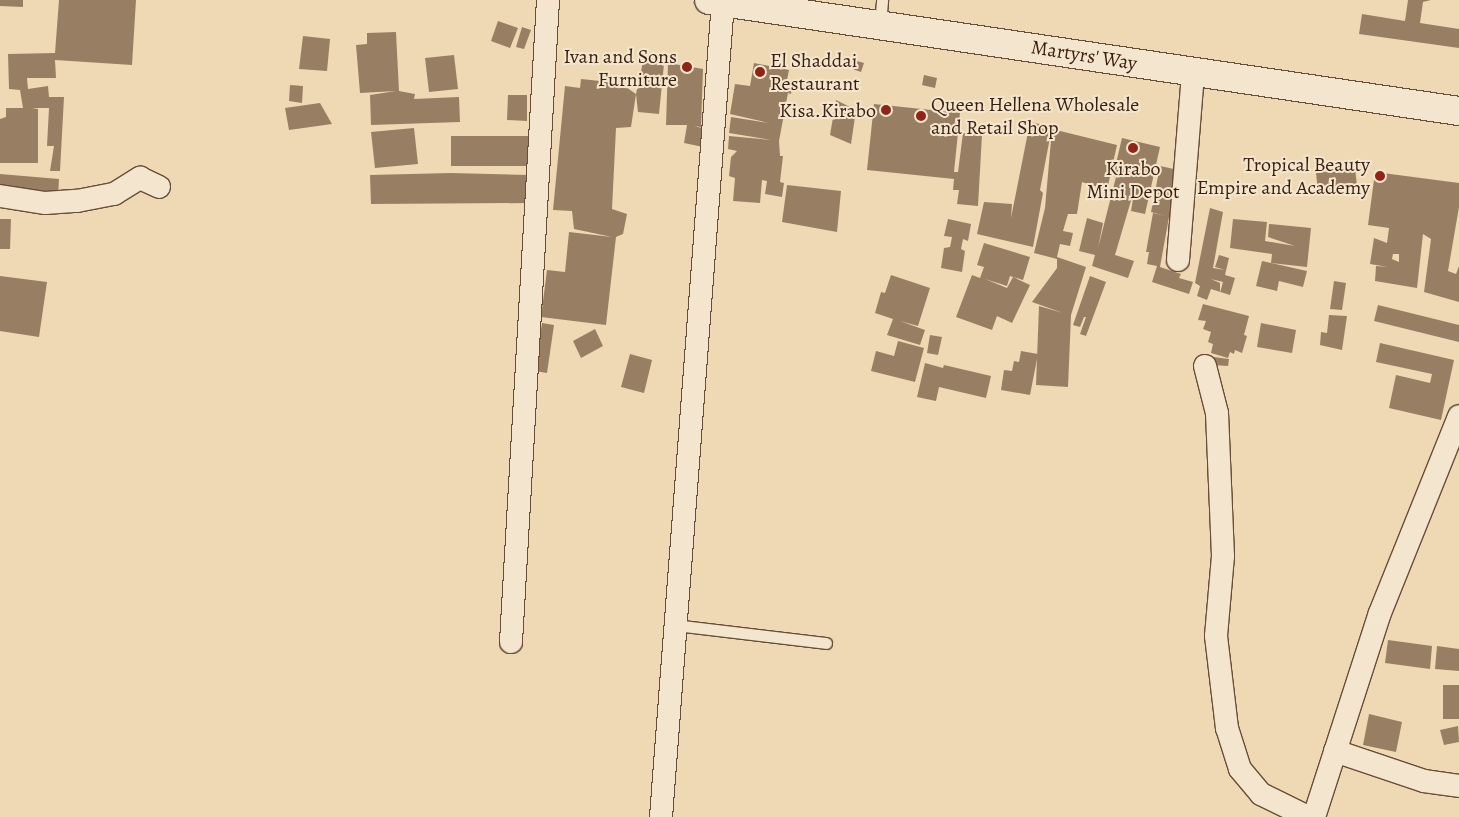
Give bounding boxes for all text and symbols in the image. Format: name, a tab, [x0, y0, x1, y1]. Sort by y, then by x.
street label: Martyrs' Way	[1029, 35, 1139, 75]
place label: Ivan and Sons Furniture	[563, 44, 677, 91]
place label: El Shaddai Restaurant	[770, 49, 860, 96]
marker: Ivan and Sons Furniture	[681, 61, 693, 73]
marker: El Shaddai Restaurant	[754, 66, 766, 78]
place label: Queen Hellena Wholesale and Retail Shop	[931, 92, 1139, 139]
place label: Kisa.Kirabo	[779, 98, 876, 122]
marker: Kisa.Kirabo	[880, 104, 892, 116]
marker: Queen Hellena Wholesale and Retail Shop	[915, 110, 927, 122]
marker: Kirabo Mini Depot	[1127, 142, 1139, 154]
place label: Tropical Beauty Empire and Academy	[1197, 153, 1370, 200]
place label: Kirabo Mini Depot	[1086, 156, 1180, 203]
marker: Tropical Beauty Empire and Academy	[1374, 170, 1386, 182]

